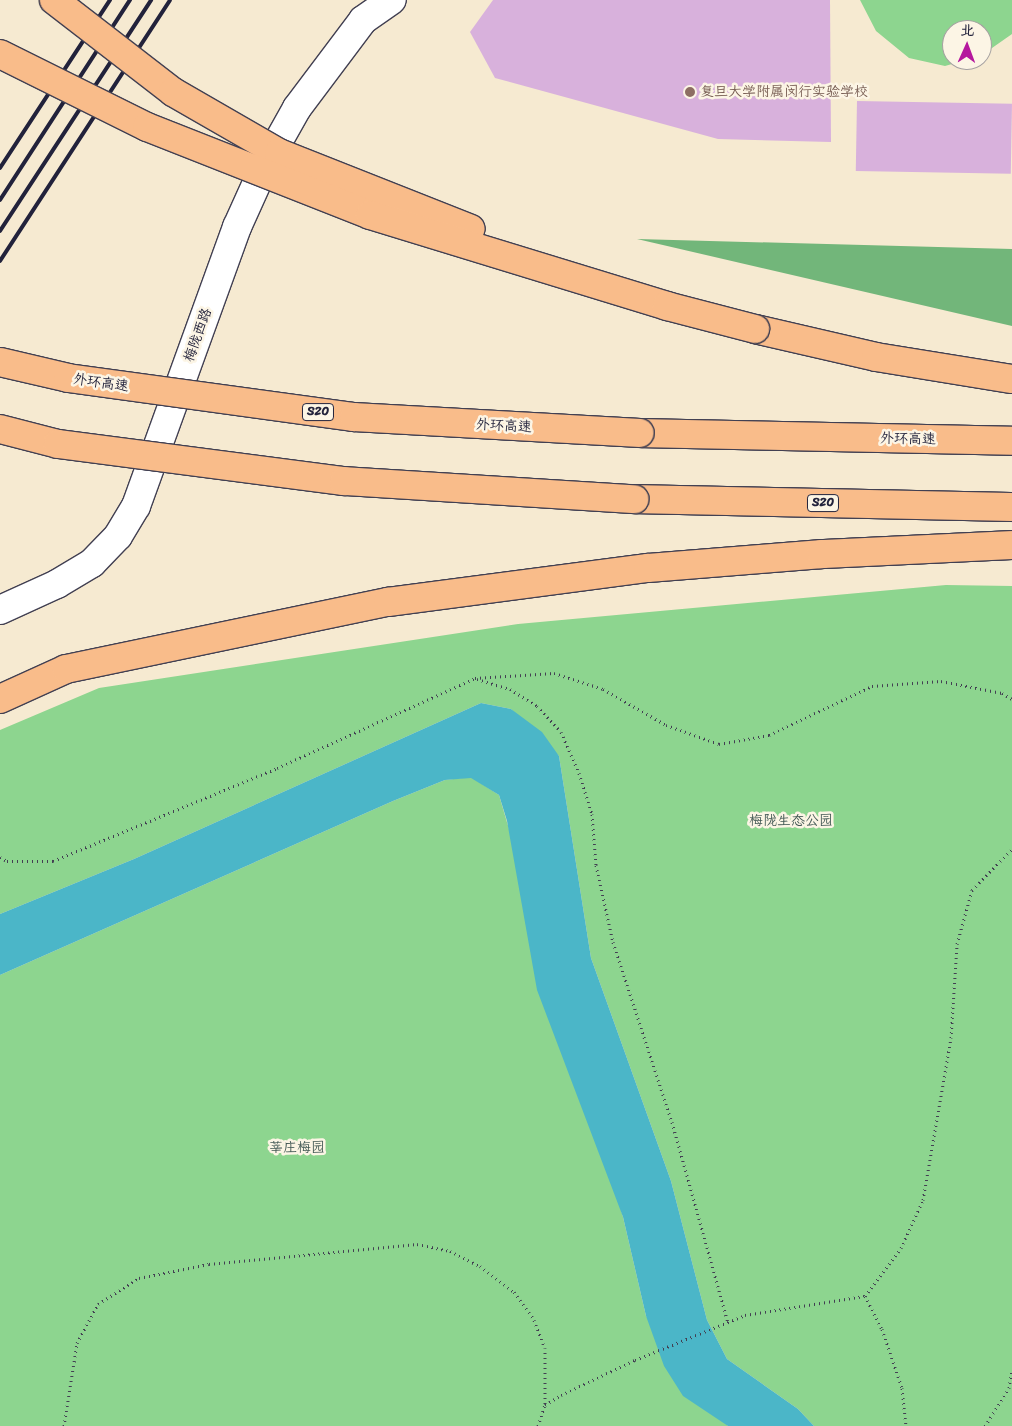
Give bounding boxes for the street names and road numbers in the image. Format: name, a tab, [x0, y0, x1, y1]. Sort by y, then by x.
street label: 梅陇西路	[181, 306, 215, 364]
street label: 外环高速	[72, 371, 130, 395]
road number: S20	[302, 402, 334, 422]
street label: 外环高速	[476, 416, 532, 436]
street label: 外环高速	[880, 430, 936, 448]
road number: S20	[807, 493, 839, 512]

